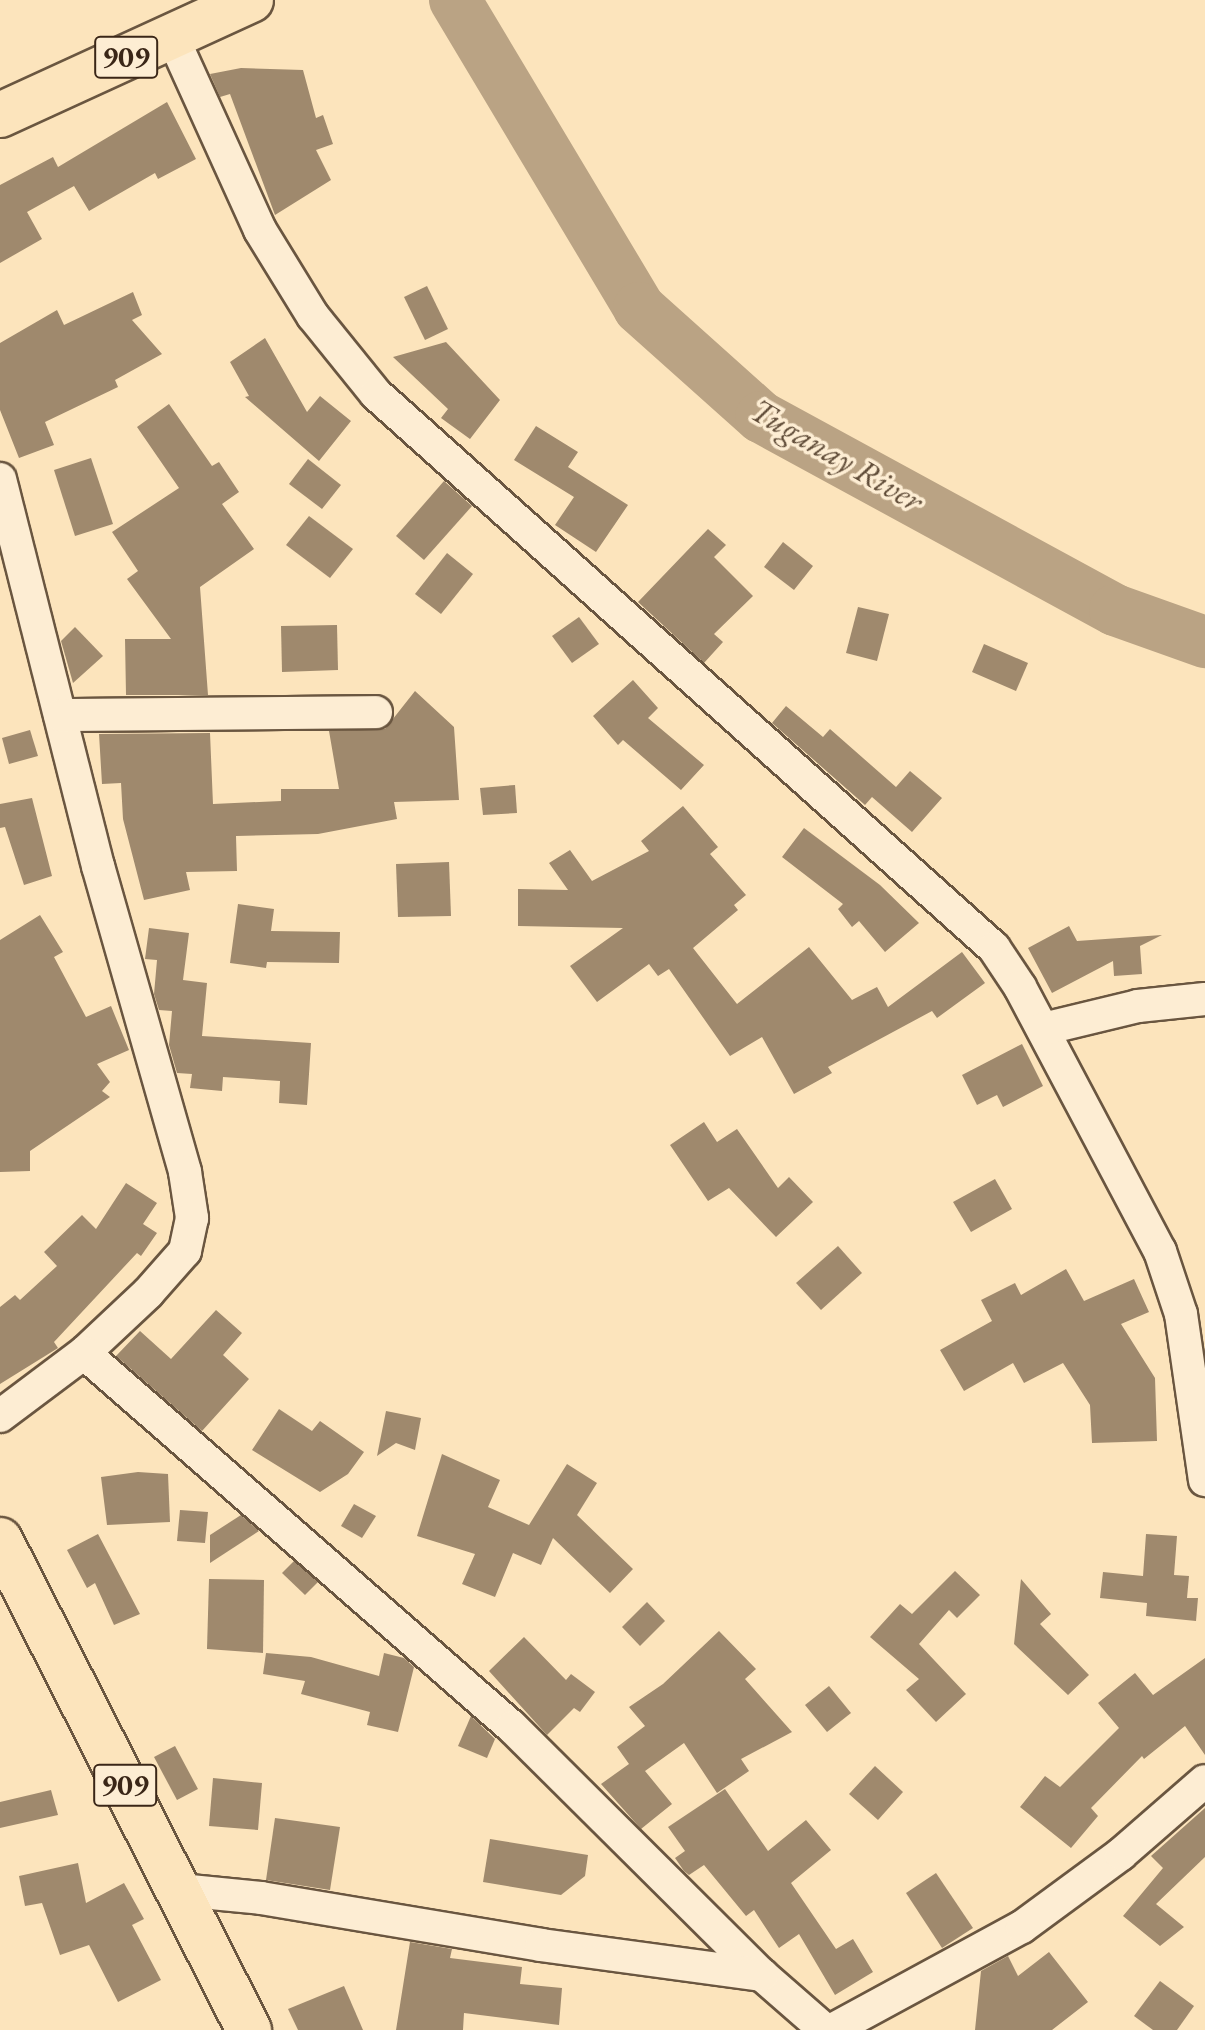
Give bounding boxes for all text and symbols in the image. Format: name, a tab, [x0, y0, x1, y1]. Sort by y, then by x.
road number: 909	[94, 31, 158, 83]
water label: Tuganay River	[743, 389, 931, 521]
road number: 909	[93, 1759, 157, 1811]

